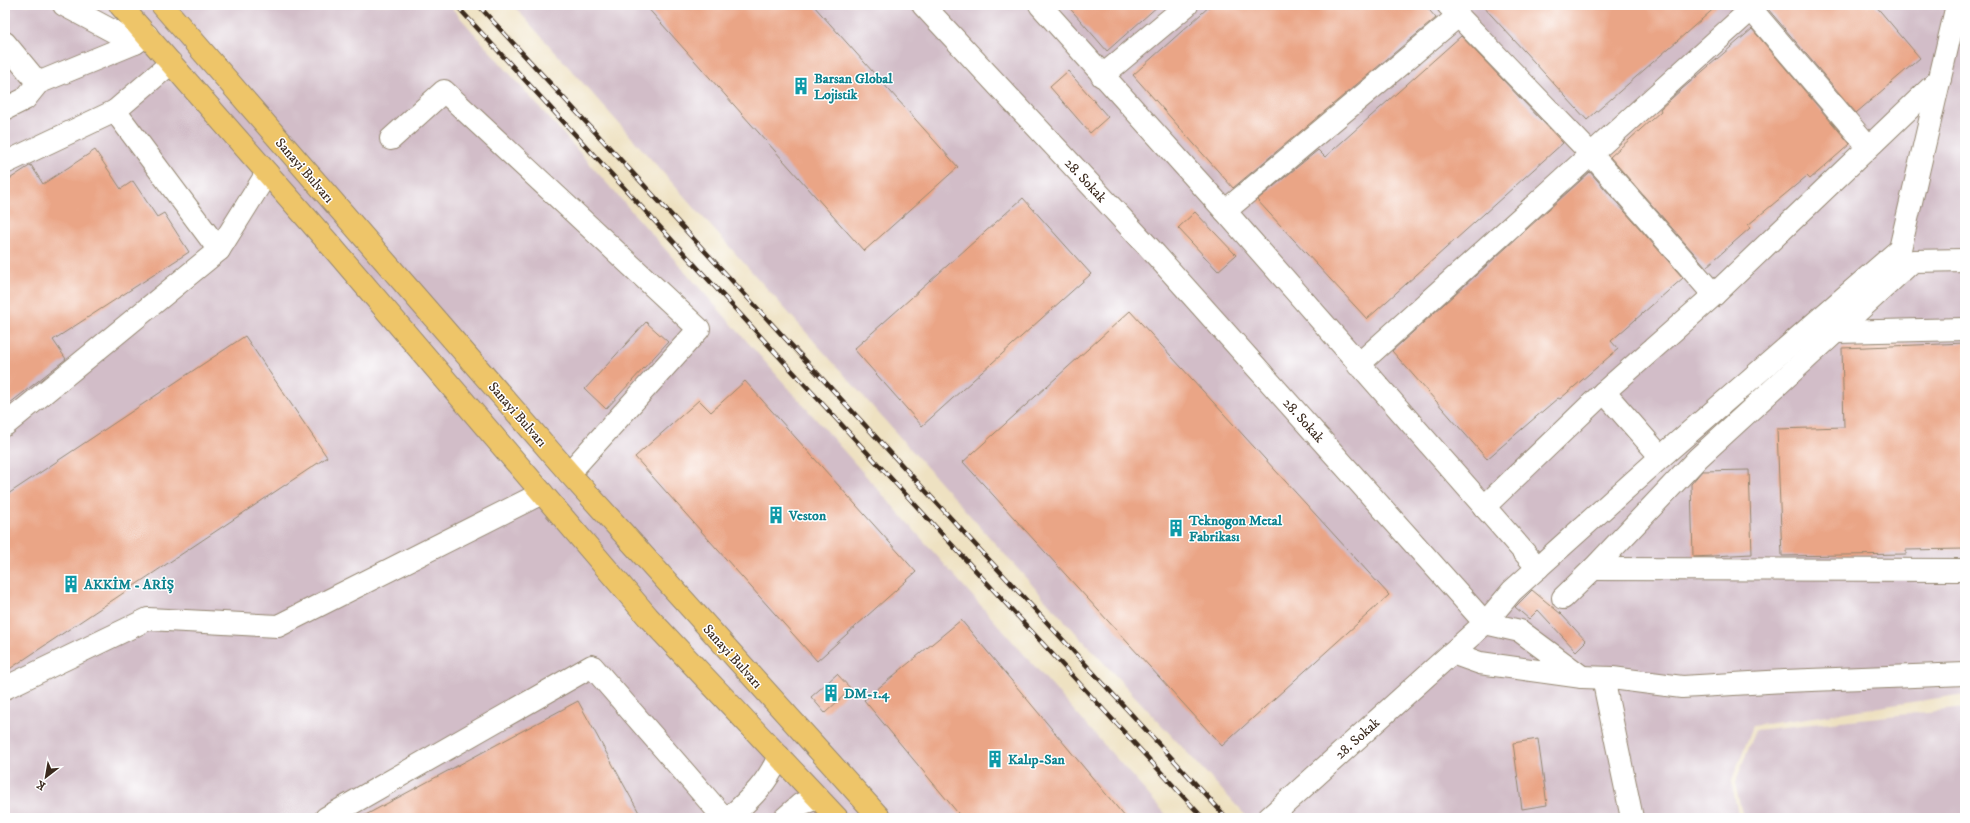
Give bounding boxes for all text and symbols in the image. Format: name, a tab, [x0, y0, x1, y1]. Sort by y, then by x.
place label: Barsan Global Lojistik	[814, 70, 893, 104]
building icon: Barsan Global Lojistik	[791, 76, 811, 96]
street label: Sanayi Bulvarı	[271, 134, 338, 207]
street label: 28. Sokak	[1060, 155, 1110, 207]
street label: Sanayi Bulvarı	[484, 378, 551, 451]
street label: 28. Sokak	[1278, 395, 1328, 447]
building icon: Veston	[766, 505, 786, 525]
place label: Veston	[788, 507, 827, 525]
place label: Teknogon Metal Fabrikası	[1188, 512, 1283, 546]
building icon: Teknogon Metal Fabrikası	[1166, 518, 1186, 538]
building icon: AKKİM - ARİŞ	[61, 574, 81, 594]
place label: AKKİM - ARİŞ	[83, 576, 174, 594]
street label: Sanayi Bulvarı	[699, 621, 766, 693]
building icon: DM-1.4	[821, 683, 841, 703]
place label: DM-1.4	[844, 685, 890, 703]
street label: 28. Sokak	[1332, 714, 1384, 764]
building icon: Kalıp-San	[985, 749, 1005, 769]
place label: Kalıp-San	[1008, 751, 1066, 769]
north arrow	[26, 757, 66, 797]
text: K	[34, 777, 48, 793]

